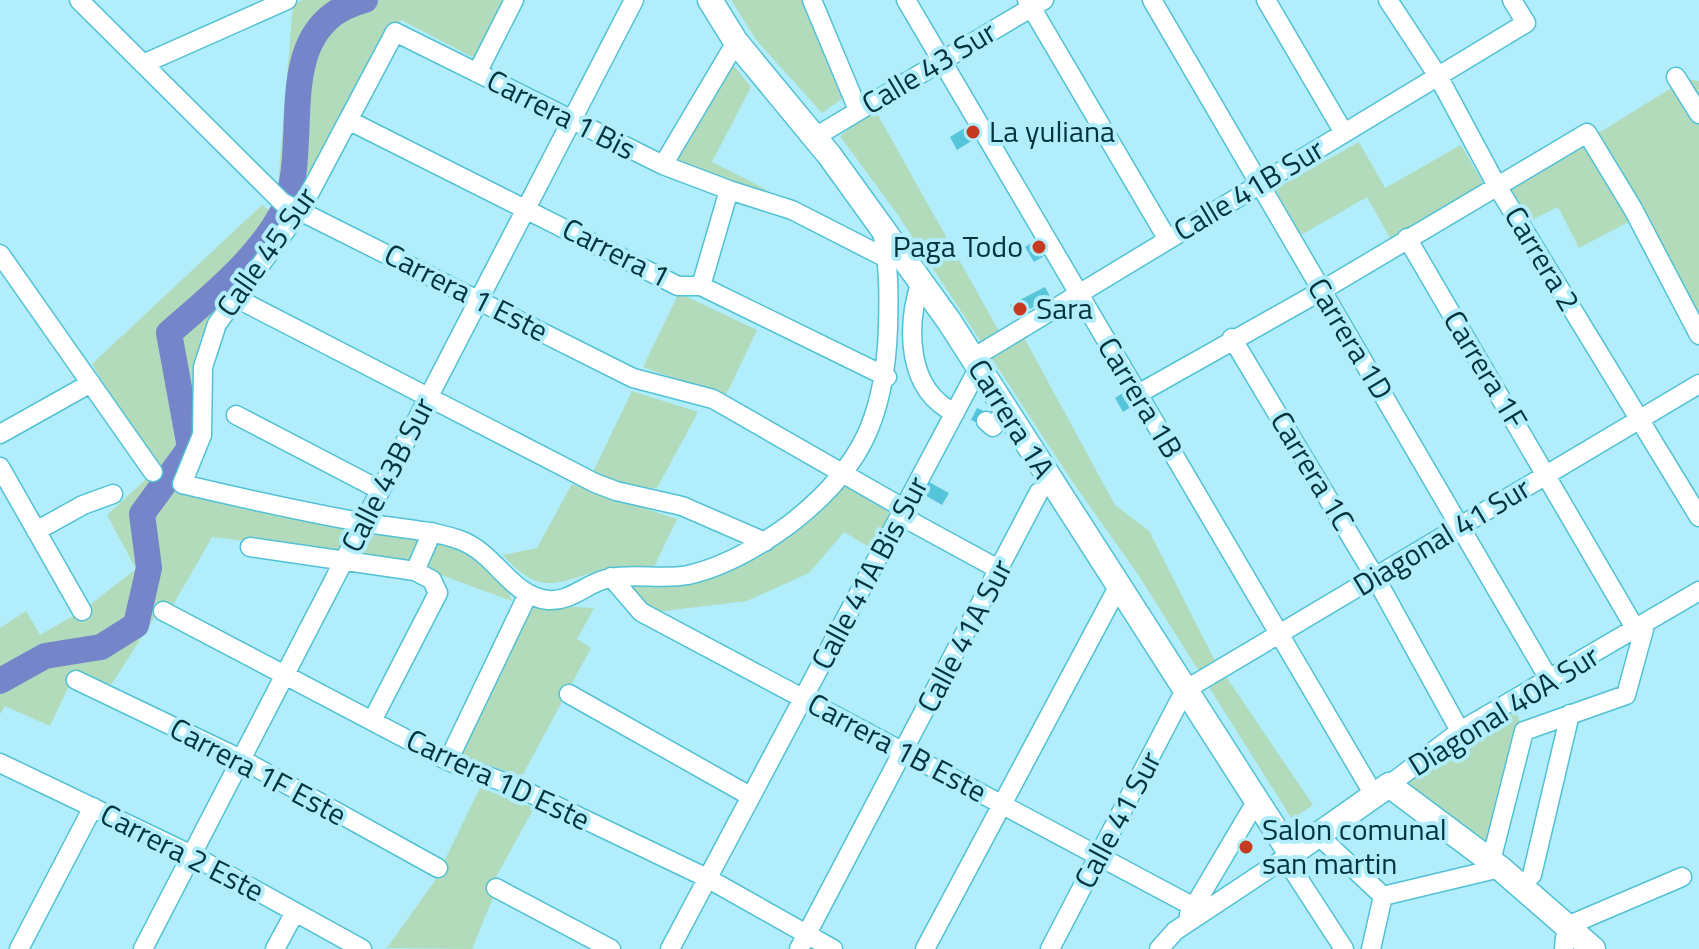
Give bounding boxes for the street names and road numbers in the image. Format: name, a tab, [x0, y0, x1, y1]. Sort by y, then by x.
street label: Calle 43 Sur	[852, 9, 1005, 125]
street label: Carrera 1 Bis	[479, 57, 644, 171]
street label: Calle 41B Sur	[1165, 126, 1332, 252]
street label: Calle 45 Sur	[204, 177, 328, 326]
street label: Carrera 2	[1493, 197, 1592, 320]
street label: Carrera 1	[554, 205, 678, 299]
street label: Carrera 1 Este	[376, 231, 556, 353]
street label: Carrera 1D	[1296, 269, 1405, 408]
street label: Carrera 1F	[1432, 301, 1539, 438]
street label: Carrera 1B	[1087, 328, 1195, 467]
street label: Carrera 1A	[957, 350, 1067, 487]
street label: Calle 43B Sur	[328, 389, 446, 560]
street label: Carrera 1C	[1259, 402, 1367, 539]
street label: Diagonal 41 Sur	[1344, 465, 1539, 607]
street label: Calle 41A Bis Sur	[799, 468, 939, 677]
street label: Calle 41A Sur	[904, 551, 1024, 720]
street label: Diagonal 40A Sur	[1399, 633, 1608, 787]
street label: Carrera 1B Este	[800, 681, 995, 814]
street label: Carrera 1F Este	[162, 705, 355, 837]
street label: Carrera 1D Este	[399, 716, 598, 842]
street label: Calle 41 Sur	[1062, 743, 1173, 896]
street label: Carrera 2 Este	[92, 791, 272, 913]

